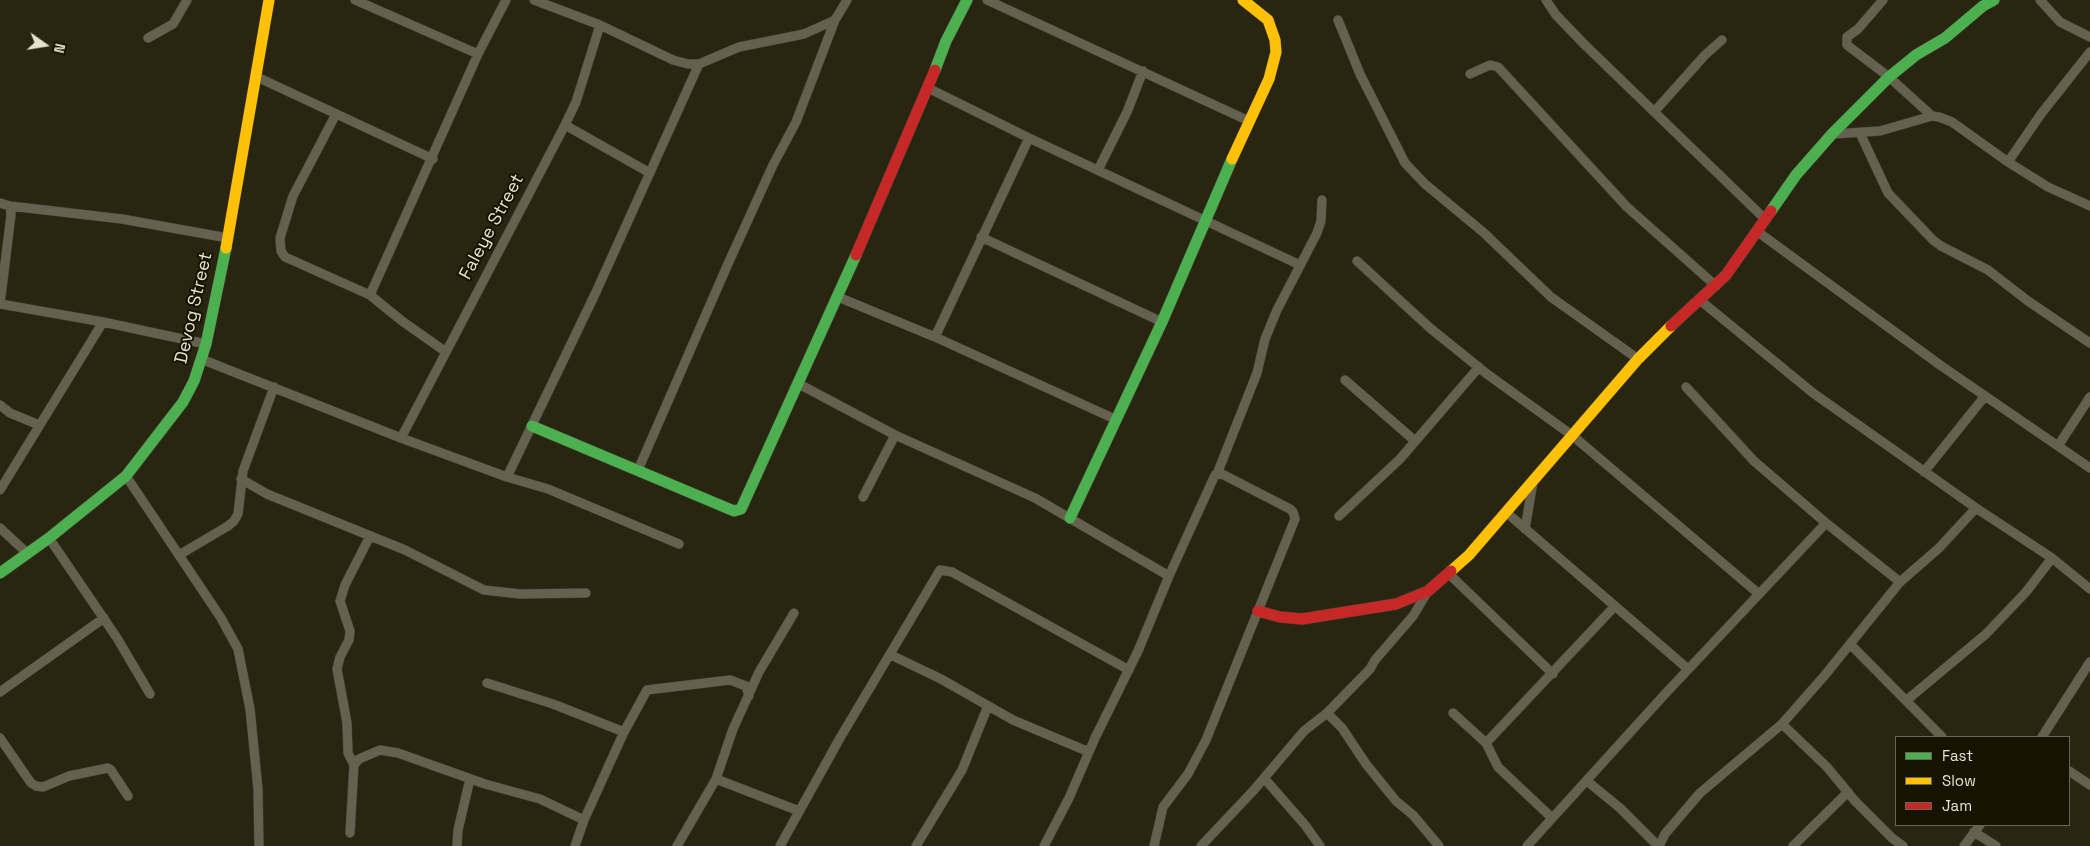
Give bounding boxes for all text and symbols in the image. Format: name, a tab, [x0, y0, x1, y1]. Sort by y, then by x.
north arrow	[20, 20, 70, 70]
text: N	[50, 42, 69, 55]
street label: Faleye Street	[455, 171, 529, 283]
street label: Devog Street	[171, 250, 217, 366]
legend	[1895, 736, 2070, 826]
text: Fast	[1942, 746, 1973, 765]
text: Slow	[1942, 771, 1976, 790]
text: Jam	[1942, 796, 1972, 815]

